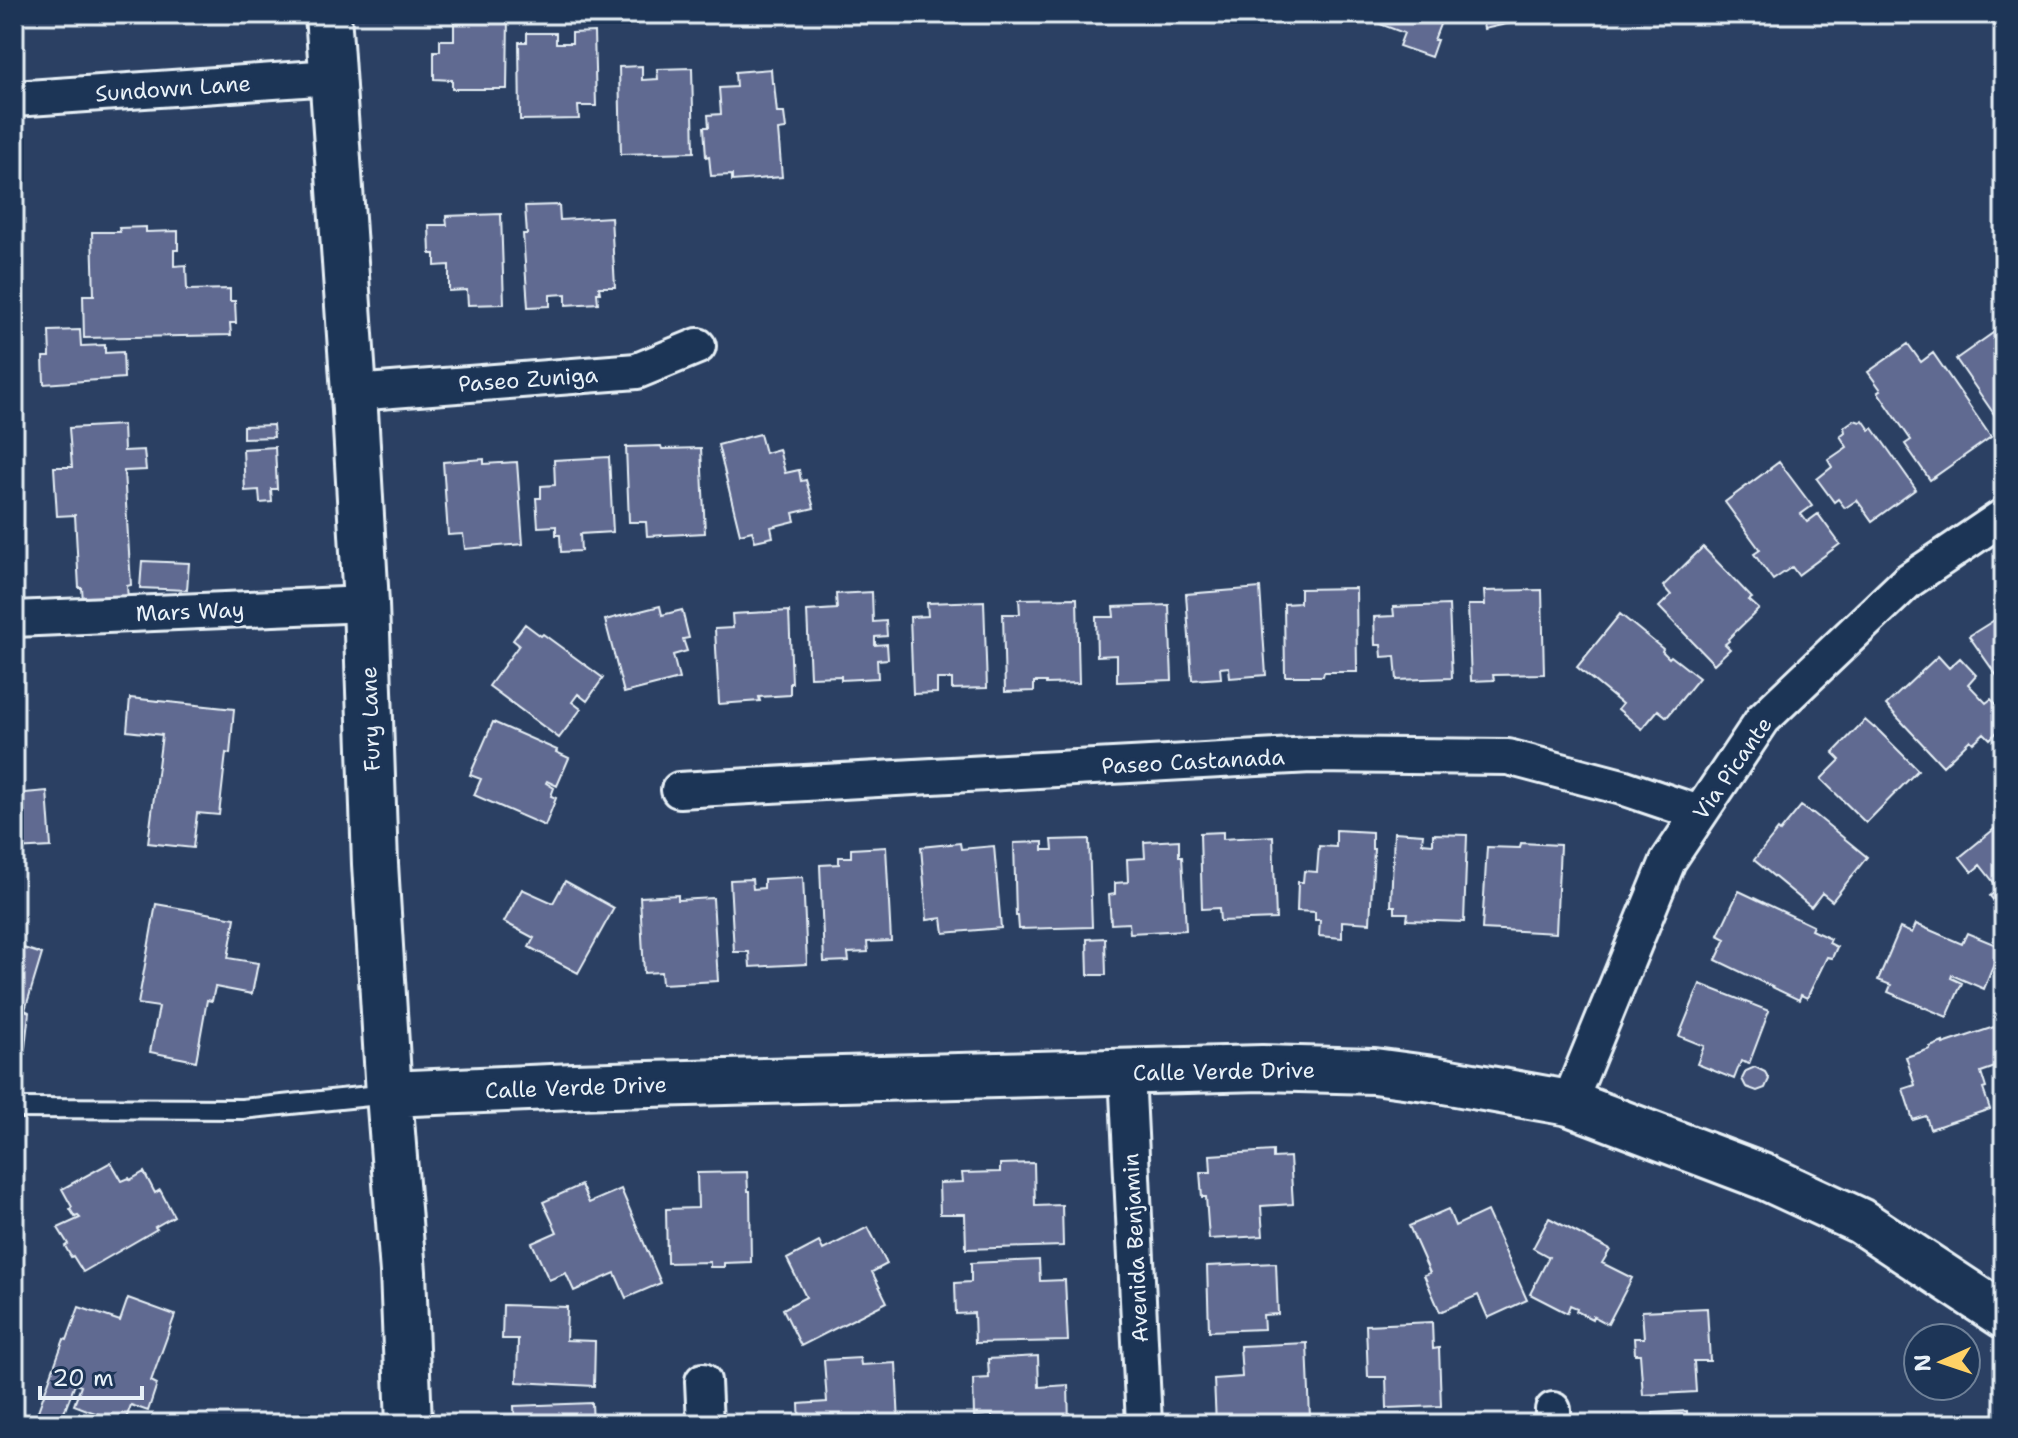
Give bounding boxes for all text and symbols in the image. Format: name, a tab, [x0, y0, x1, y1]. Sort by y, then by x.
street label: Sundown Lane	[94, 69, 252, 108]
street label: Paseo Zuniga	[457, 360, 599, 399]
street label: Mars Way	[135, 595, 245, 628]
street label: Fury Lane	[354, 666, 387, 772]
street label: Via Picante	[1686, 711, 1779, 826]
street label: Paseo Castanada	[1101, 742, 1286, 781]
street label: Calle Verde Drive	[1133, 1055, 1315, 1088]
street label: Calle Verde Drive	[485, 1070, 668, 1105]
street label: Avenida Benjamin	[1116, 1153, 1155, 1343]
north arrow	[1902, 1322, 1982, 1402]
scale bar	[40, 1350, 142, 1400]
text: N	[1908, 1354, 1937, 1372]
text: 20 m	[52, 1362, 114, 1394]

